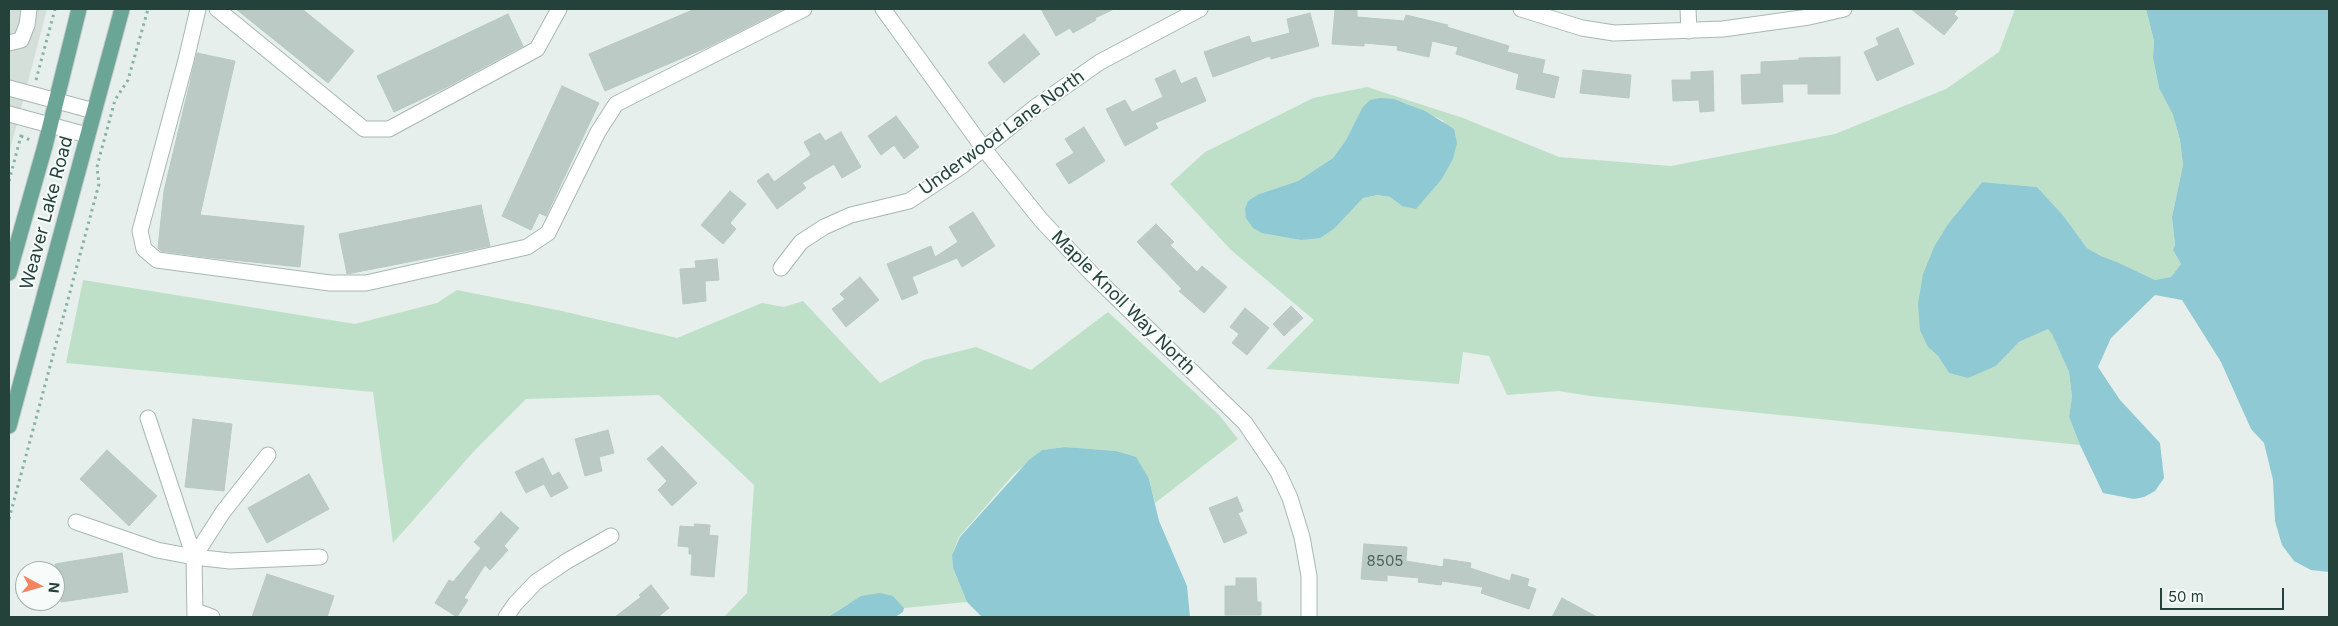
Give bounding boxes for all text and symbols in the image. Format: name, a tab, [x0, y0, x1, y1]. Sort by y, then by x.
street label: Underwood Lane North	[915, 66, 1089, 200]
street label: Weaver Lake Road	[16, 134, 78, 292]
street label: Maple Knoll Way North	[1047, 227, 1199, 379]
house number: 8505	[1367, 552, 1403, 570]
north arrow	[15, 561, 65, 611]
scale bar	[2163, 578, 2287, 610]
text: N	[45, 581, 63, 594]
text: 50 m	[2168, 587, 2204, 606]

